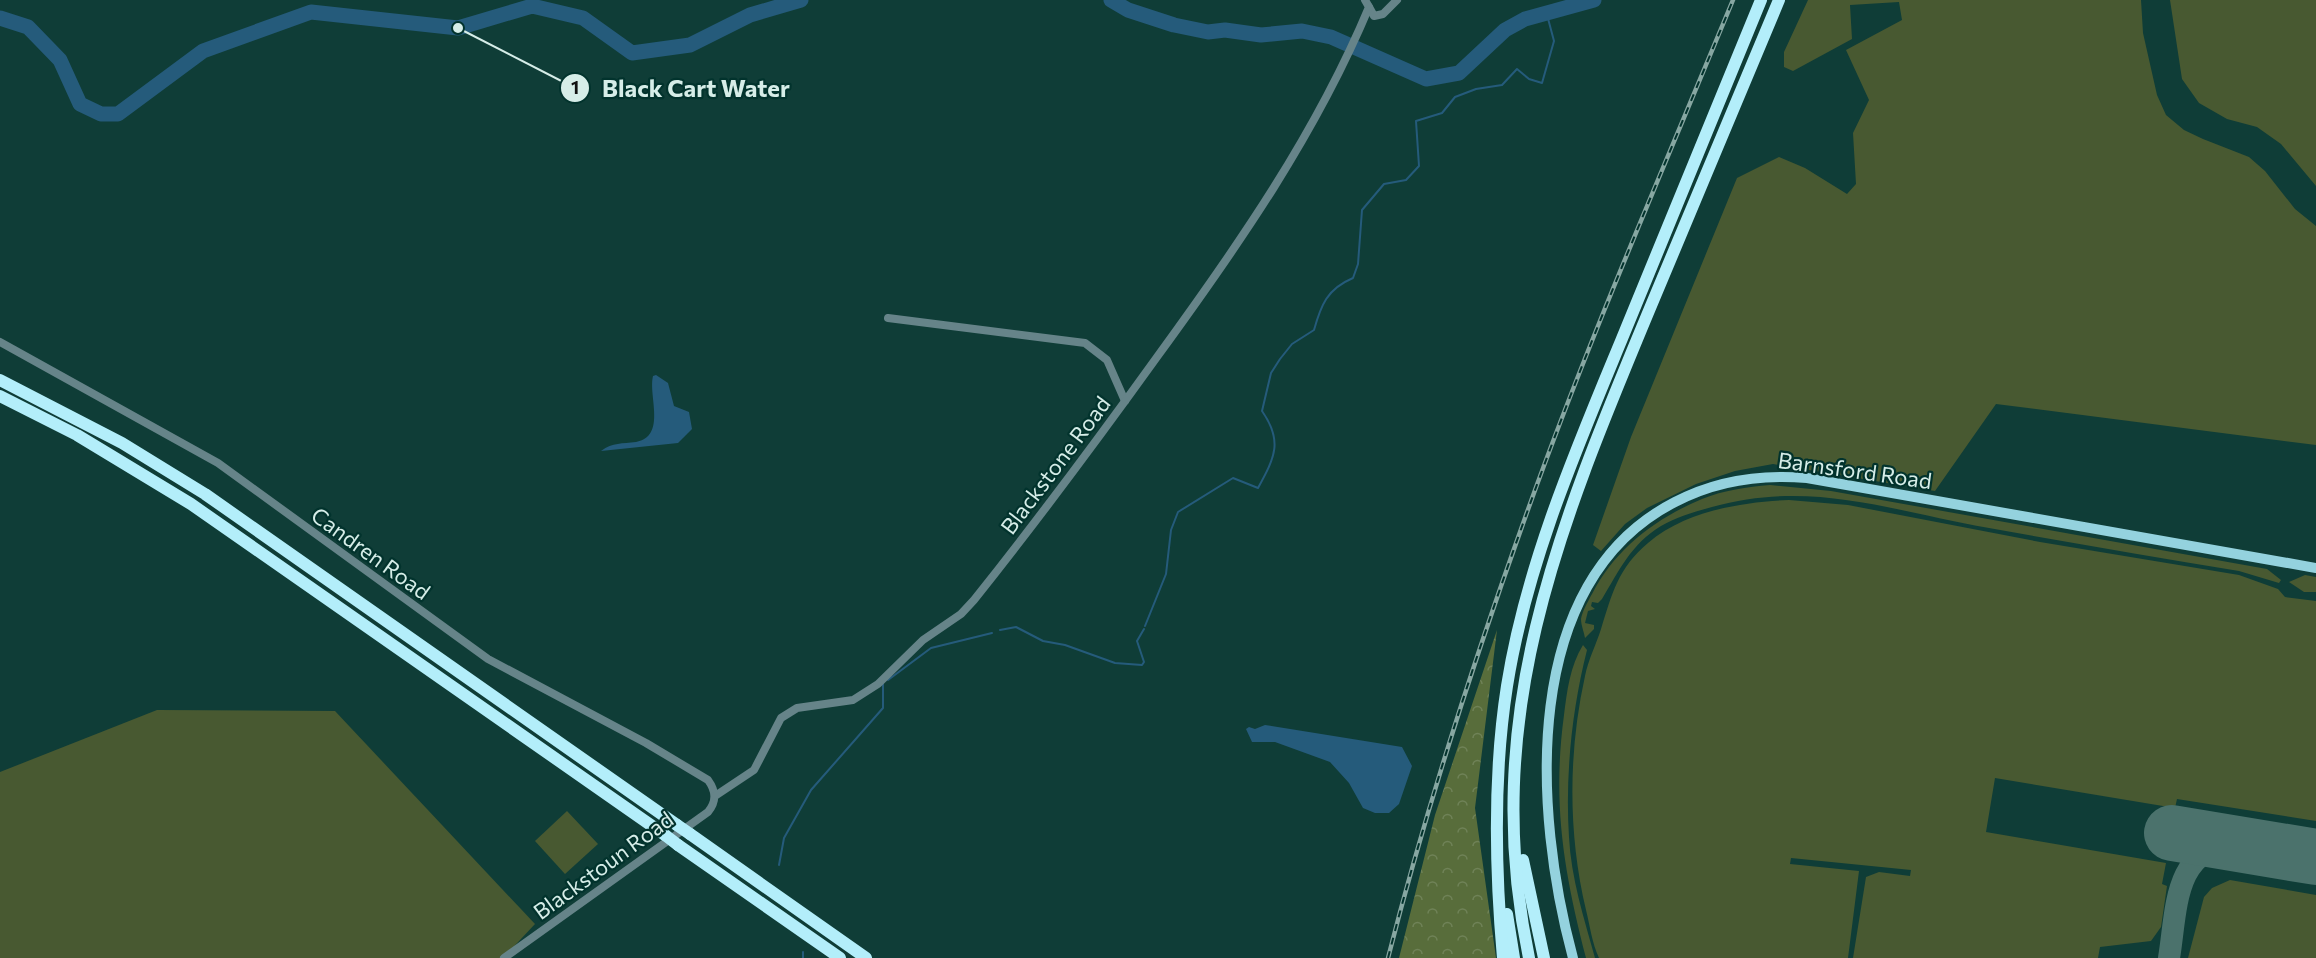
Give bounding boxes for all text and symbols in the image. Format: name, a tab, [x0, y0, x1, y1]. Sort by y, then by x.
callout: Black Cart Water	[560, 67, 802, 109]
text: Black Cart Water	[602, 73, 790, 102]
text: 1	[571, 76, 579, 98]
street label: Blackstone Road	[994, 391, 1116, 539]
street label: Barnsford Road	[1776, 446, 1934, 494]
street label: Candren Road	[306, 501, 436, 605]
street label: Blackstoun Road	[528, 805, 678, 925]

